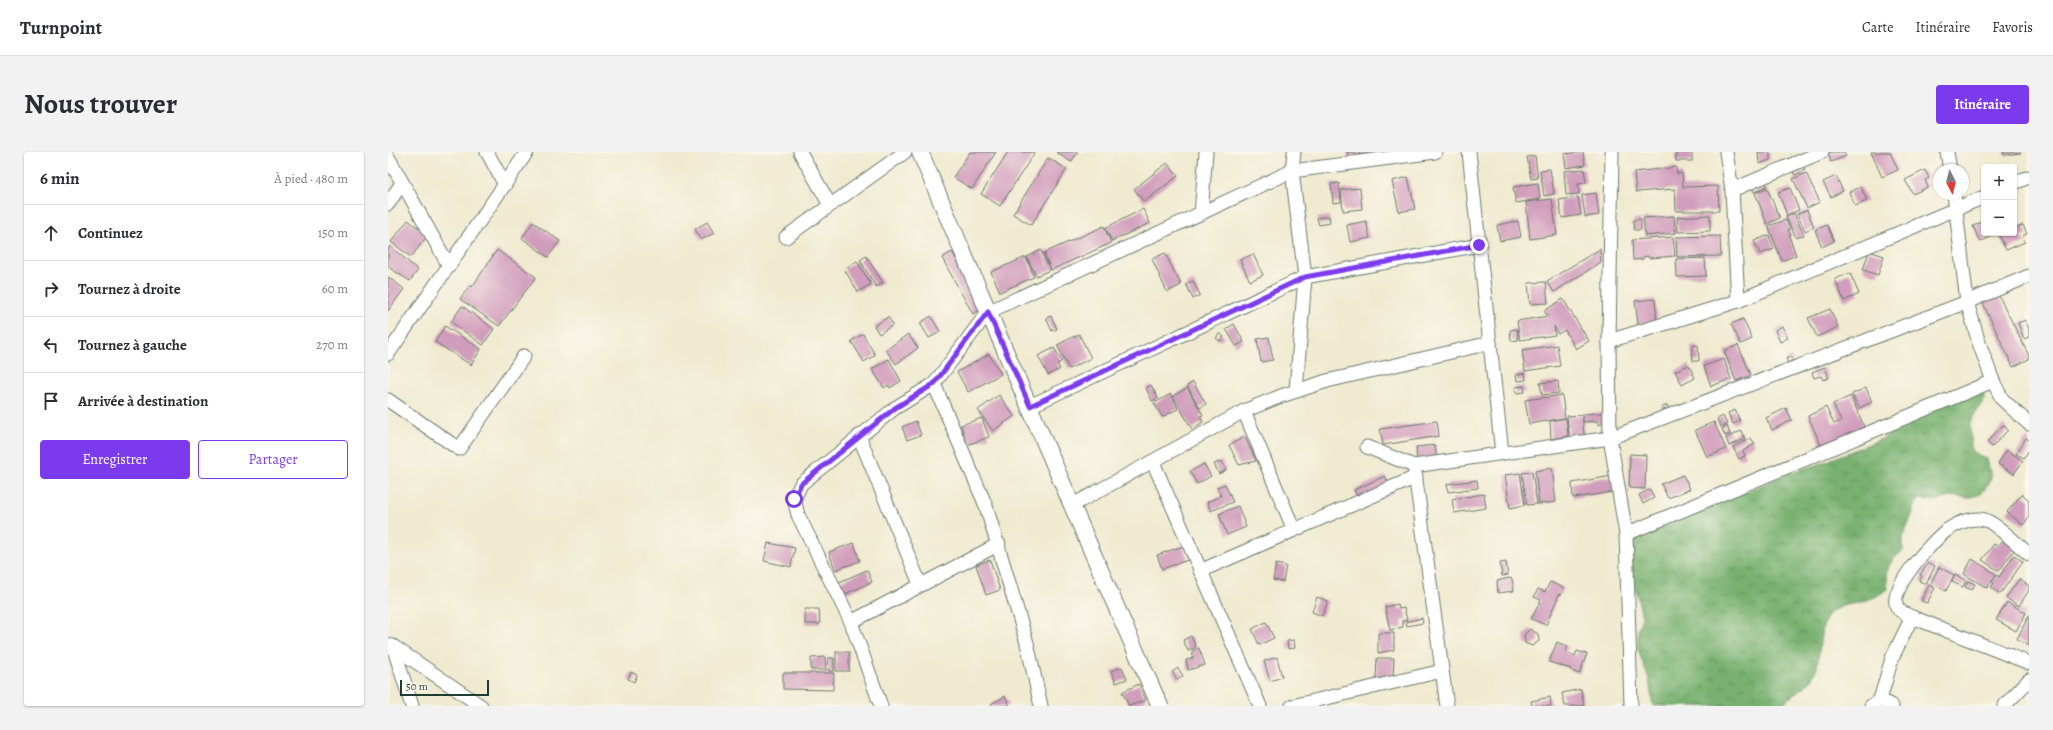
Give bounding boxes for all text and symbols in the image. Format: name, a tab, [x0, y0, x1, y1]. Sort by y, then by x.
text: Turnpoint	[20, 15, 102, 41]
text: Carte	[1862, 18, 1893, 37]
text: Itinéraire	[1915, 18, 1970, 37]
text: Favoris	[1992, 18, 2033, 37]
text: Nous trouver	[24, 85, 177, 123]
button: Itinéraire	[1936, 85, 2029, 124]
north arrow	[1933, 164, 1969, 200]
map controls	[1981, 164, 2017, 236]
button: +	[1981, 164, 2017, 200]
text: 6 min	[40, 167, 80, 190]
text: À pied · 480 m	[274, 170, 348, 187]
button: −	[1981, 200, 2017, 236]
icon: ahead	[40, 222, 62, 244]
text: Continuez	[78, 223, 143, 243]
text: 150 m	[318, 224, 348, 241]
route end	[1470, 236, 1488, 254]
icon: right	[40, 278, 62, 300]
text: Tournez à droite	[78, 279, 181, 299]
text: 60 m	[322, 280, 348, 297]
icon: left	[40, 334, 62, 356]
text: Tournez à gauche	[78, 335, 187, 355]
text: 270 m	[316, 336, 348, 353]
icon: arrive	[40, 390, 62, 412]
text: Arrivée à destination	[78, 391, 209, 411]
button: Enregistrer	[40, 440, 190, 479]
button: Partager	[198, 440, 348, 479]
route start	[785, 490, 803, 508]
scale bar	[400, 678, 489, 697]
text: 50 m	[406, 679, 428, 694]

